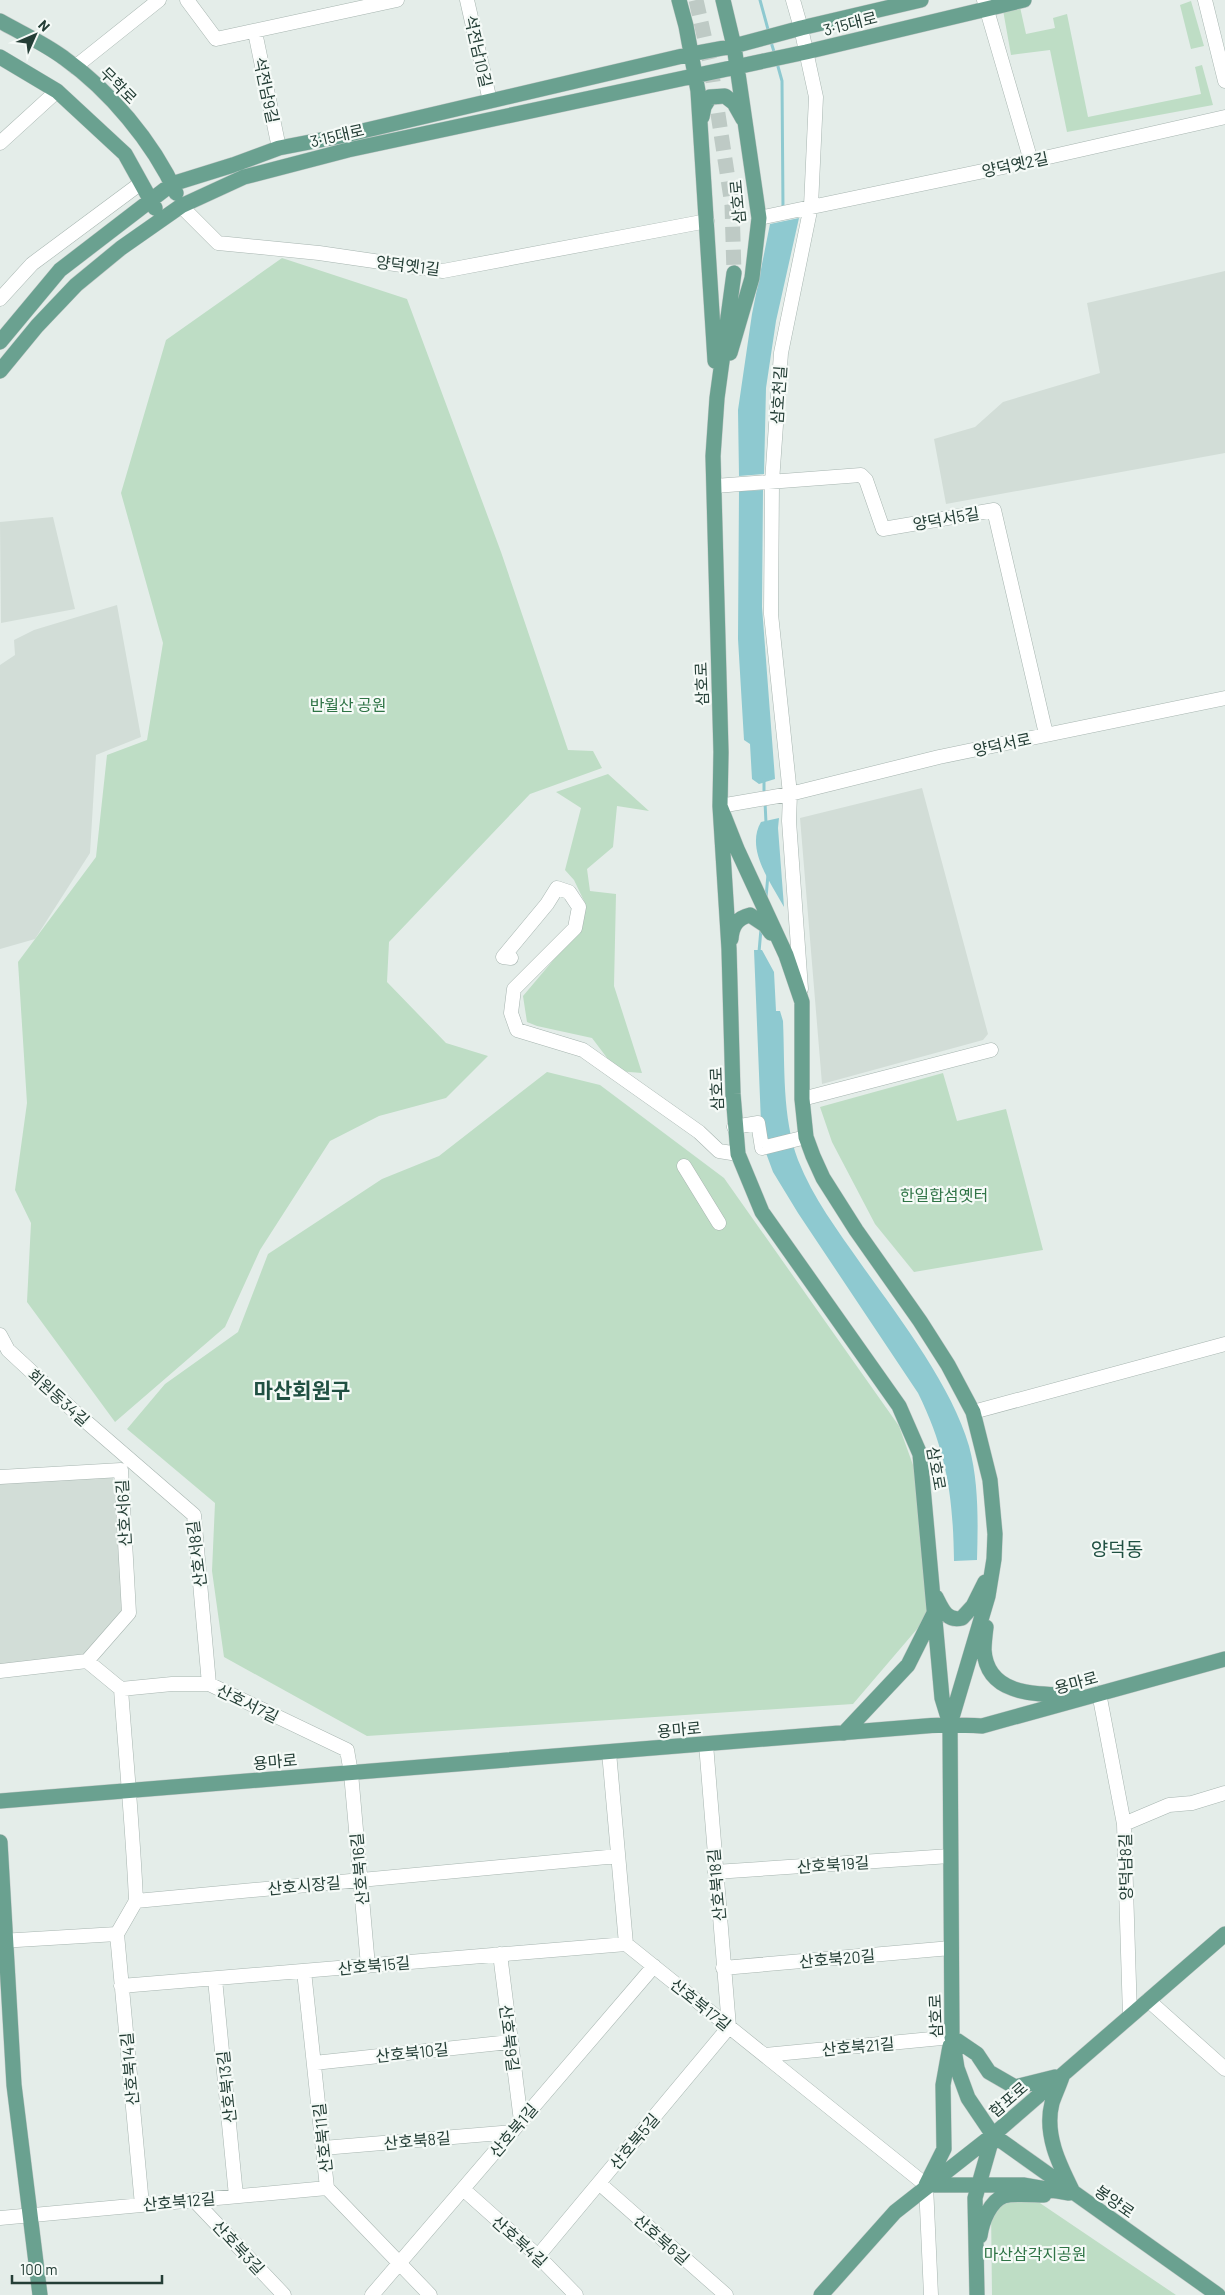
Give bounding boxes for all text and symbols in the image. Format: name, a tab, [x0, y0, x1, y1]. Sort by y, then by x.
street label: 3·15대로	[821, 7, 879, 39]
north arrow	[10, 10, 60, 60]
street label: 석전남10길	[461, 13, 497, 89]
text: N	[35, 16, 54, 35]
street label: 석전남9길	[251, 55, 283, 125]
street label: 무학로	[97, 63, 142, 108]
street label: 3·15대로	[308, 120, 366, 150]
street label: 양덕옛2길	[980, 148, 1050, 180]
street label: 삼호로	[726, 179, 748, 225]
street label: 양덕옛1길	[375, 252, 441, 278]
street label: 삼호천길	[766, 365, 790, 425]
street label: 양덕서5길	[911, 503, 981, 533]
street label: 삼호로	[691, 661, 711, 706]
park label: 반월산 공원	[310, 695, 386, 714]
street label: 양덕서로	[971, 729, 1033, 759]
street label: 삼호로	[706, 1066, 726, 1111]
park label: 한일합섬옛터	[900, 1185, 988, 1204]
street label: 회원동34길	[24, 1365, 94, 1429]
district label: 마산회원구	[254, 1377, 350, 1402]
street label: 삼호로	[924, 1445, 950, 1492]
street label: 산호서6길	[112, 1479, 134, 1547]
street label: 산호서8길	[182, 1519, 210, 1589]
district label: 양덕동	[1091, 1537, 1143, 1560]
street label: 용마로	[1052, 1667, 1100, 1697]
street label: 산호서7길	[214, 1680, 282, 1726]
street label: 용마로	[656, 1718, 702, 1740]
street label: 용마로	[252, 1750, 298, 1772]
street label: 산호북16길	[346, 1832, 372, 1906]
street label: 양덕남8길	[1115, 1833, 1135, 1901]
street label: 산호북18길	[703, 1848, 729, 1922]
street label: 산호북19길	[796, 1852, 870, 1876]
street label: 산호시장길	[267, 1872, 341, 1898]
street label: 산호북20길	[798, 1945, 876, 1971]
street label: 산호북15길	[337, 1952, 411, 1978]
street label: 산호북17길	[667, 1974, 735, 2034]
street label: 삼호로	[925, 1993, 945, 2038]
street label: 산호북9길	[496, 2003, 524, 2073]
street label: 산호북14길	[116, 2032, 142, 2106]
street label: 산호북21길	[821, 2033, 895, 2059]
street label: 산호북10길	[374, 2039, 450, 2065]
street label: 산호북13길	[213, 2050, 239, 2124]
street label: 합포로	[985, 2077, 1031, 2121]
street label: 산호북1길	[485, 2099, 541, 2161]
street label: 산호북11길	[309, 2102, 335, 2174]
street label: 산호북5길	[605, 2109, 663, 2173]
street label: 산호북8길	[383, 2128, 451, 2152]
street label: 봉양로	[1091, 2181, 1139, 2222]
street label: 산호북12길	[142, 2188, 216, 2214]
street label: 산호북6길	[630, 2210, 694, 2268]
street label: 산호북4길	[488, 2211, 552, 2271]
street label: 산호북3길	[209, 2216, 269, 2278]
park label: 마산삼각지공원	[983, 2244, 1087, 2263]
scale bar	[12, 2252, 162, 2284]
text: 100 m	[20, 2260, 58, 2278]

